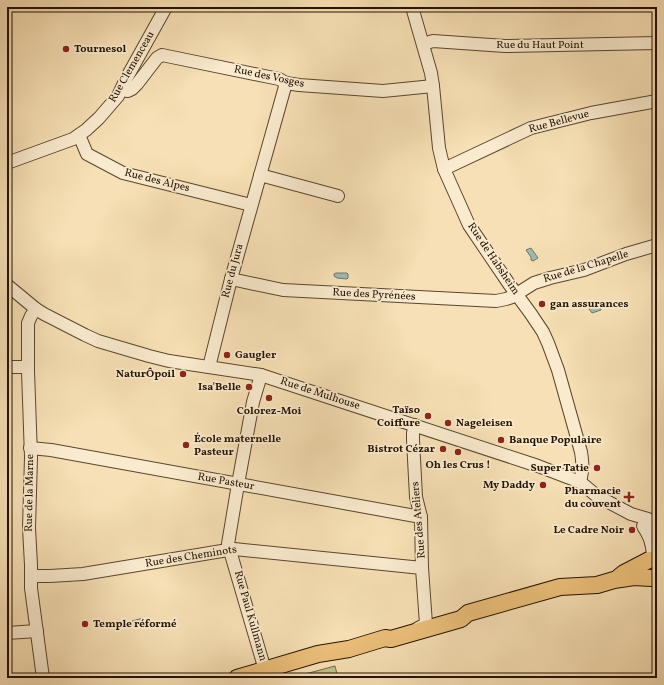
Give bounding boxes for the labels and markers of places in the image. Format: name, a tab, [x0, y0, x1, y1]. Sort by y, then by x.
place label: Tournesol	[74, 42, 127, 57]
marker: Tournesol	[61, 44, 71, 54]
place label: gan assurances	[550, 297, 629, 312]
marker: gan assurances	[537, 299, 547, 309]
place label: Gaugler	[235, 348, 277, 363]
marker: Gaugler	[222, 350, 232, 360]
place label: NaturÔpoil	[116, 367, 175, 382]
marker: NaturÔpoil	[178, 369, 188, 379]
place label: Isa'Belle	[198, 380, 241, 395]
marker: Isa'Belle	[244, 382, 254, 392]
marker: Colorez-Moi	[264, 393, 274, 403]
place label: Taïso Coiffure	[377, 403, 420, 431]
place label: Colorez-Moi	[237, 404, 301, 419]
marker: Taïso Coiffure	[423, 411, 433, 421]
place label: Nageleisen	[456, 416, 513, 431]
marker: Nageleisen	[443, 418, 453, 428]
place label: École maternelle Pasteur	[194, 432, 281, 460]
place label: Banque Populaire	[509, 433, 602, 448]
marker: Banque Populaire	[496, 435, 506, 445]
marker: École maternelle Pasteur	[181, 440, 191, 450]
place label: Bistrot Cézar	[367, 442, 436, 457]
marker: Bistrot Cézar	[438, 444, 448, 454]
marker: Oh les Crus !	[453, 447, 463, 457]
place label: Oh les Crus !	[425, 458, 491, 473]
place label: Super Tatie	[531, 461, 589, 476]
marker: Super Tatie	[592, 463, 602, 473]
place label: My Daddy	[483, 478, 536, 493]
marker: My Daddy	[538, 480, 548, 490]
place label: Pharmacie du couvent	[564, 484, 621, 512]
marker: Pharmacie du couvent	[624, 492, 634, 502]
place label: Le Cadre Noir	[553, 523, 625, 538]
marker: Le Cadre Noir	[627, 525, 637, 535]
place label: Temple réformé	[93, 617, 177, 632]
marker: Temple réformé	[80, 619, 90, 629]

